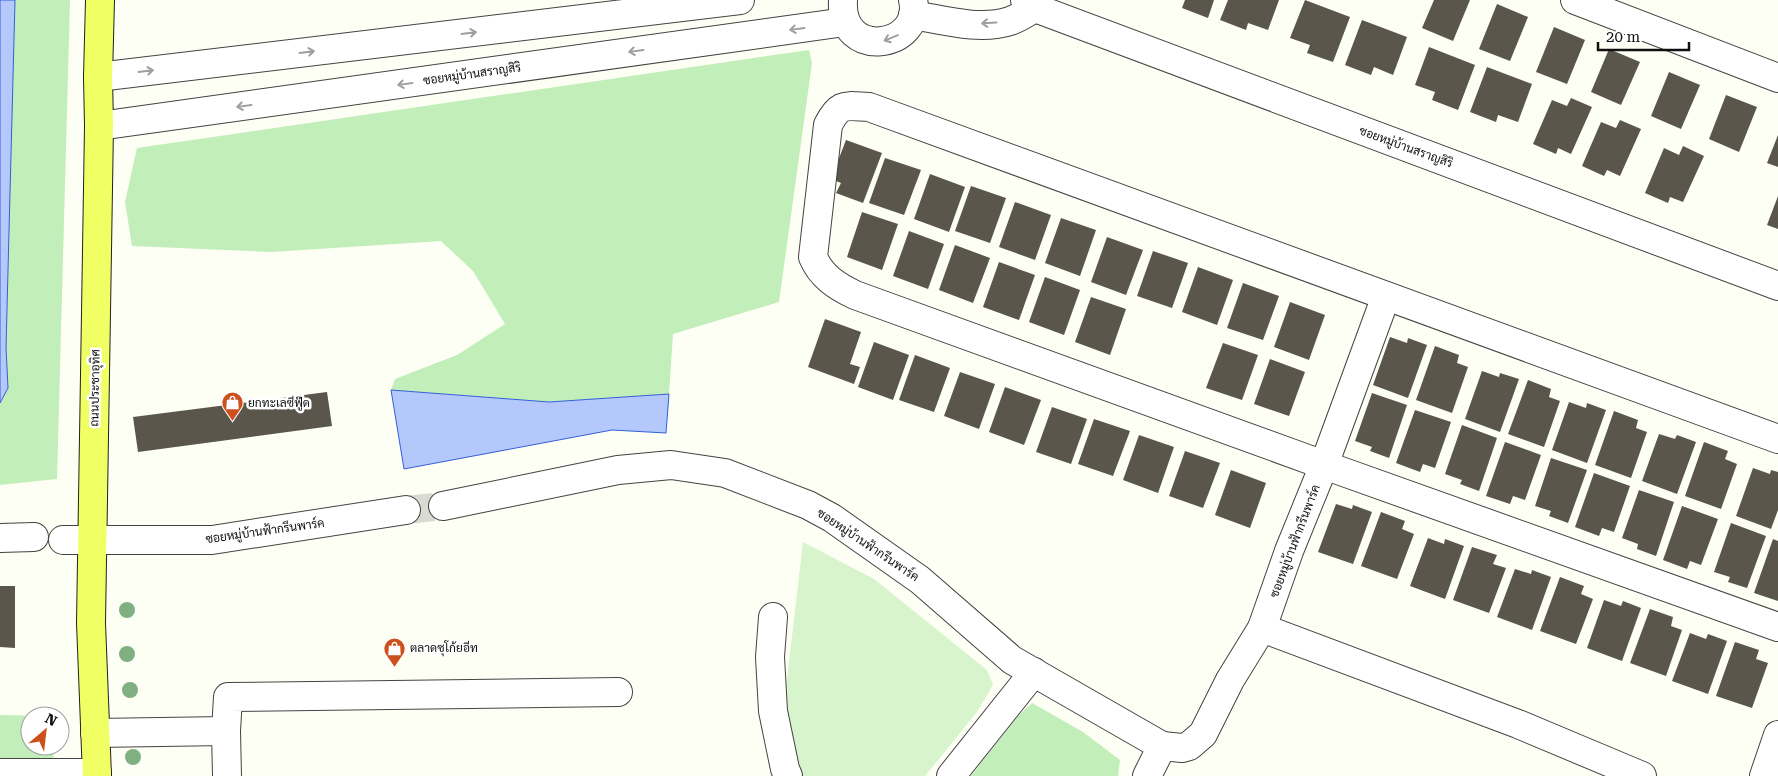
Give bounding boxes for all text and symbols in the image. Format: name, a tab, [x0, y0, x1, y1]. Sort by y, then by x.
one-way arrow	[981, 19, 997, 28]
scale bar	[1598, 20, 1689, 52]
one-way arrow	[789, 24, 805, 34]
one-way arrow	[460, 28, 476, 38]
text: 20 m	[1606, 28, 1641, 46]
one-way arrow	[884, 34, 899, 43]
one-way arrow	[299, 47, 315, 57]
one-way arrow	[628, 47, 644, 57]
street label: ซอยหมู่บ้านสราญสิริ	[422, 60, 522, 89]
one-way arrow	[138, 66, 154, 76]
one-way arrow	[398, 79, 414, 89]
one-way arrow	[237, 101, 253, 111]
street label: ซอยหมู่บ้านสราญสิริ	[1357, 124, 1455, 171]
street label: ถนนประชาอุทิศ	[87, 349, 105, 427]
shop icon: ยกทะเลซีฟู๊ด	[220, 391, 244, 422]
place label: ยกทะเลซีฟู๊ด	[248, 395, 310, 411]
street label: ซอยหมู่บ้านฟ้ากรีนพาร์ค	[1266, 482, 1324, 600]
street label: ซอยหมู่บ้านฟ้ากรีนพาร์ค	[814, 505, 922, 585]
street label: ซอยหมู่บ้านฟ้ากรีนพาร์ค	[205, 515, 325, 547]
shop icon: ตลาดซุโก้ยอีท	[382, 636, 406, 667]
place label: ตลาดซุโก้ยอีท	[410, 640, 478, 657]
north arrow	[20, 706, 70, 756]
text: N	[43, 710, 60, 729]

